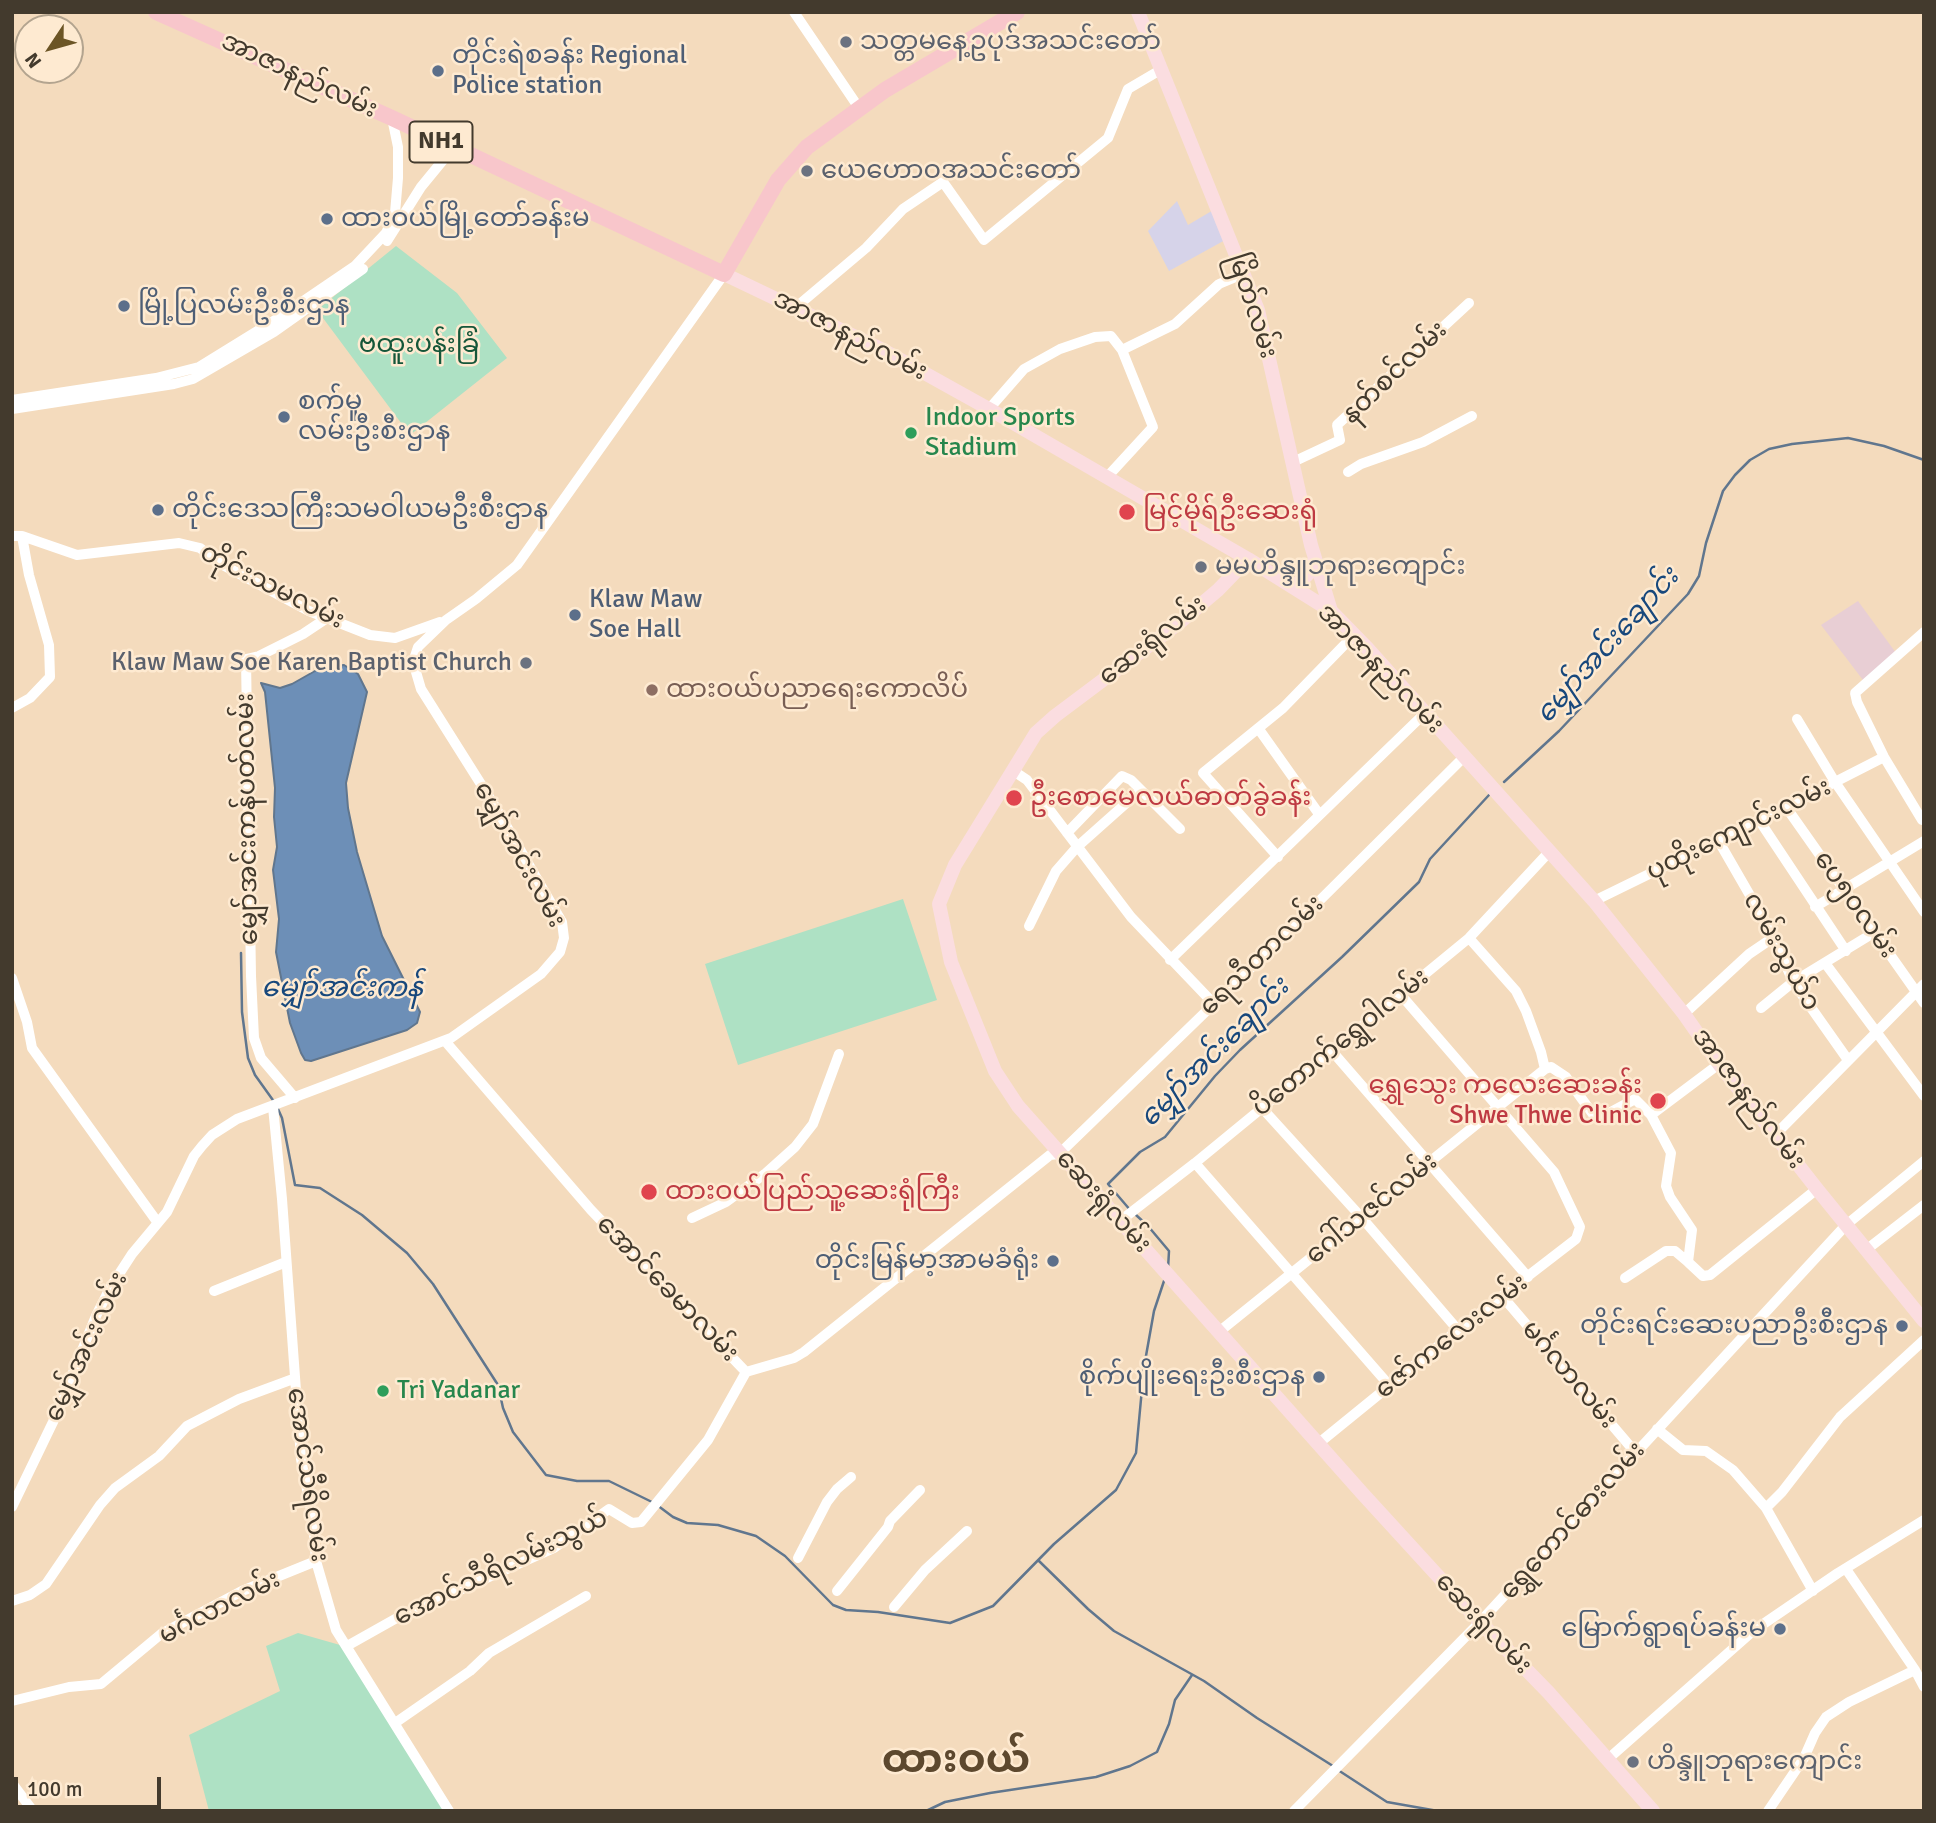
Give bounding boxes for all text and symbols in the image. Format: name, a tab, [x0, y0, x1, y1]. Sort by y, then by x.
north arrow	[14, 14, 84, 84]
street label: အာဇာနည်လမ်း	[216, 26, 382, 126]
place label: သတ္တမနေ့ဥပုဒ်အသင်းတော်	[860, 26, 1161, 58]
marker: သတ္တမနေ့ဥပုဒ်အသင်းတော်	[838, 34, 854, 50]
place label: တိုင်းရဲစခန်း Regional Police station	[452, 40, 687, 102]
text: N	[20, 48, 47, 73]
marker: တိုင်းရဲစခန်း Regional Police station	[430, 63, 446, 79]
road number: NH1	[410, 122, 472, 162]
place label: ယေဟောဝအသင်းတော်	[821, 155, 1081, 187]
marker: ယေဟောဝအသင်းတော်	[799, 163, 815, 179]
place label: ထားဝယ်မြို့တော်ခန်းမ	[341, 203, 590, 235]
marker: ထားဝယ်မြို့တော်ခန်းမ	[319, 211, 335, 227]
street label: မြိတ်လမ်း	[1220, 250, 1284, 362]
street label: အာဇာနည်လမ်း	[768, 284, 932, 388]
place label: မြို့ပြလမ်းဦးစီးဌာန	[138, 290, 350, 322]
marker: မြို့ပြလမ်းဦးစီးဌာန	[116, 298, 132, 314]
street label: နတ်စင်လမ်း	[1336, 315, 1454, 431]
park label: ဗထူးပန်းခြံ	[359, 329, 479, 361]
place label: စက်မူ လမ်းဦးစီးဌာန	[298, 386, 450, 448]
place label: Indoor Sports Stadium	[925, 402, 1075, 464]
marker: စက်မူ လမ်းဦးစီးဌာန	[276, 409, 292, 425]
marker: Indoor Sports Stadium	[903, 425, 919, 441]
place label: တိုင်းဒေသကြီးသမဝါယမဦးစီးဌာန	[172, 494, 548, 526]
place label: မြင့်မိုရ်ဦးဆေးရုံ	[1143, 496, 1317, 528]
marker: တိုင်းဒေသကြီးသမဝါယမဦးစီးဌာန	[150, 502, 166, 518]
marker: မြင့်မိုရ်ဦးဆေးရုံ	[1117, 502, 1137, 522]
street label: တိုင်းသမလမ်း	[195, 537, 349, 637]
place label: မမဟိန္ဒူဘုရားကျောင်း	[1215, 551, 1465, 583]
marker: မမဟိန္ဒူဘုရားကျောင်း	[1193, 559, 1209, 575]
water label: မျှော်အင်းချောင်း	[1529, 561, 1687, 731]
place label: Klaw Maw Soe Hall	[589, 584, 702, 646]
street label: ဆေးရုံလမ်း	[1093, 589, 1213, 693]
street label: အာဇာနည်လမ်း	[1310, 597, 1450, 741]
marker: Klaw Maw Soe Hall	[567, 607, 583, 623]
place label: Klaw Maw Soe Karen Baptist Church	[111, 647, 512, 679]
marker: Klaw Maw Soe Karen Baptist Church	[518, 655, 534, 671]
place label: ထားဝယ်ပညာရေးကောလိပ်	[666, 674, 968, 706]
marker: ထားဝယ်ပညာရေးကောလိပ်	[644, 682, 660, 698]
street label: မျှော်အင်းကန်ပတ်လမ်း	[230, 692, 266, 946]
street label: ပုထိုးကျောင်းလမ်း	[1642, 772, 1836, 888]
street label: မျှော်အင်းလမ်း	[466, 777, 572, 933]
place label: ဦးစောမေလယ်ဓာတ်ခွဲခန်း	[1030, 782, 1311, 814]
marker: ဦးစောမေလယ်ဓာတ်ခွဲခန်း	[1004, 788, 1024, 808]
street label: ပေ၅၀လမ်း	[1807, 845, 1903, 965]
street label: လမ်းသွယ်၁	[1736, 887, 1826, 1017]
street label: ရေသီတာလမ်း	[1194, 889, 1330, 1023]
street label: ပိတောက်ရွှေဝါလမ်း	[1246, 962, 1436, 1124]
water label: မျှော်အင်းချောင်း	[1133, 971, 1297, 1135]
water label: မျှော်အင်းကန်	[261, 972, 423, 1006]
street label: အာဇာနည်လမ်း	[1685, 1022, 1811, 1176]
place label: ရွှေသွေး ကလေးဆေးခန်း Shwe Thwe Clinic	[1369, 1070, 1642, 1132]
marker: ရွှေသွေး ကလေးဆေးခန်း Shwe Thwe Clinic	[1648, 1091, 1668, 1111]
street label: ဆေးရုံလမ်း	[1049, 1144, 1157, 1260]
street label: ဂေါ်သဇင်လမ်း	[1300, 1146, 1444, 1272]
place label: ထားဝယ်ပြည်သူ့ဆေးရုံကြီး	[665, 1176, 960, 1208]
marker: ထားဝယ်ပြည်သူ့ဆေးရုံကြီး	[639, 1182, 659, 1202]
street label: အောင်ခေမာလမ်း	[589, 1209, 745, 1369]
place label: တိုင်းမြန်မာ့အာမခံရုံး	[815, 1245, 1039, 1277]
marker: တိုင်းမြန်မာ့အာမခံရုံး	[1045, 1253, 1061, 1269]
street label: မျှော်အင်းလမ်း	[39, 1267, 135, 1427]
street label: ဇော်ကလေးလမ်း	[1369, 1268, 1535, 1406]
place label: တိုင်းရင်းဆေးပညာဦးစီးဌာန	[1580, 1310, 1888, 1342]
street label: မင်္ဂလာလမ်း	[1515, 1314, 1623, 1436]
marker: တိုင်းရင်းဆေးပညာဦးစီးဌာန	[1894, 1318, 1910, 1334]
place label: စိုက်ပျိုးရေးဦးစီးဌာန	[1079, 1361, 1305, 1393]
marker: စိုက်ပျိုးရေးဦးစီးဌာန	[1311, 1369, 1327, 1385]
place label: Tri Yadanar	[397, 1375, 520, 1407]
marker: Tri Yadanar	[375, 1383, 391, 1399]
street label: အောင်သီရိလမ်း	[279, 1386, 335, 1564]
street label: ရွှေတောင်ဓားလမ်း	[1494, 1435, 1652, 1607]
street label: အောင်သီရိလမ်းသွယ်	[389, 1503, 613, 1633]
street label: မင်္ဂလာလမ်း	[154, 1564, 286, 1652]
street label: ဆေးရုံလမ်း	[1428, 1567, 1538, 1681]
place label: မြောက်ရွာရပ်ခန်းမ	[1561, 1613, 1766, 1645]
marker: မြောက်ရွာရပ်ခန်းမ	[1772, 1621, 1788, 1637]
district label: ထားဝယ်	[882, 1737, 1030, 1785]
place label: ဟိန္ဒူဘုရားကျောင်း	[1647, 1746, 1862, 1778]
marker: ဟိန္ဒူဘုရားကျောင်း	[1625, 1754, 1641, 1770]
scale bar	[18, 1764, 164, 1808]
text: 100 m	[27, 1776, 82, 1802]

